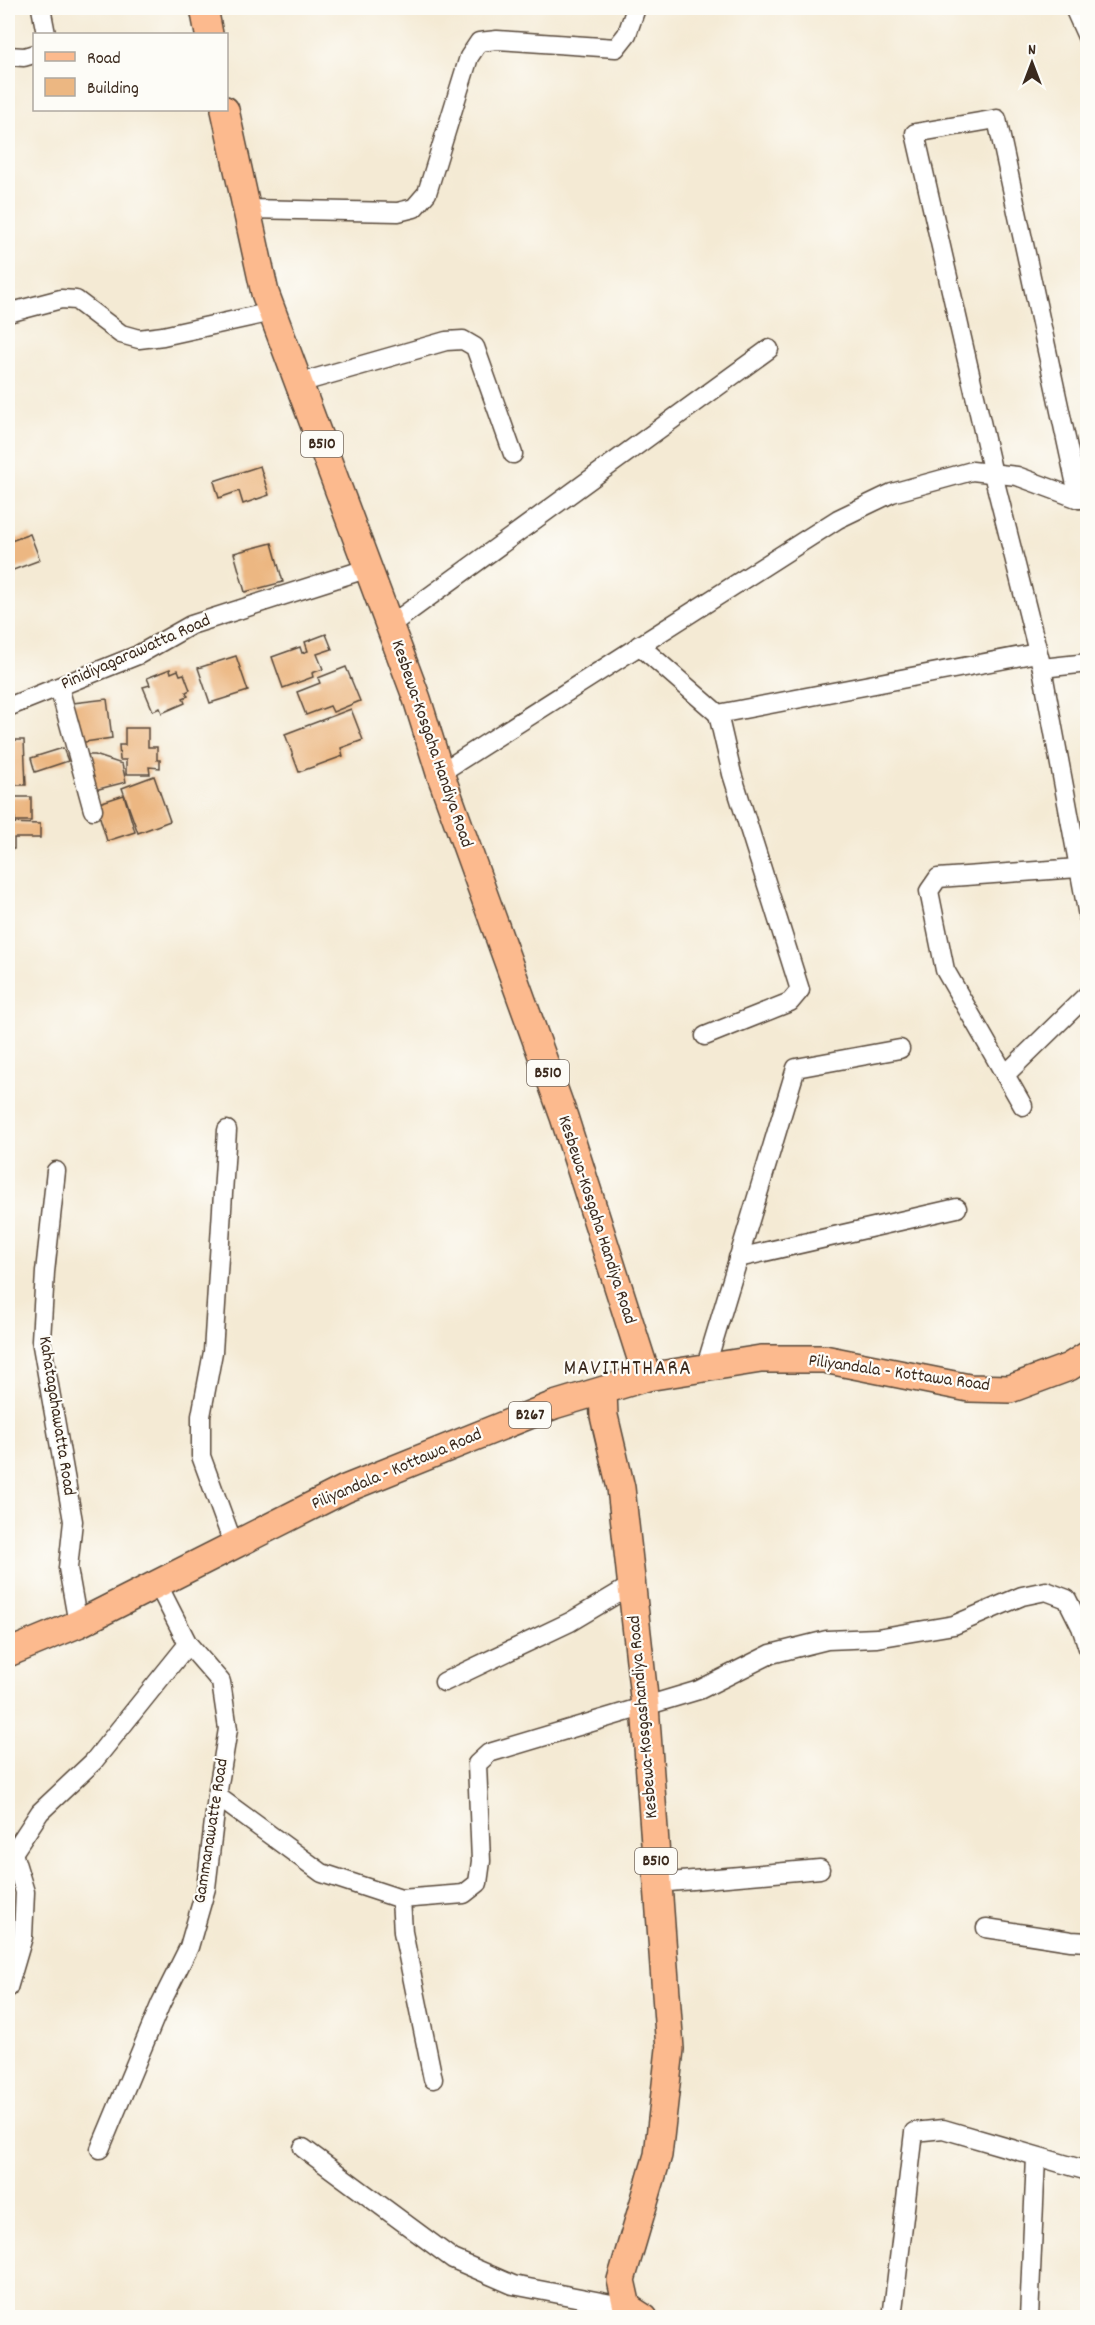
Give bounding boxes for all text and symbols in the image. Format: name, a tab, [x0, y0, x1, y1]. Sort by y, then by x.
legend	[33, 33, 228, 111]
north arrow	[1002, 33, 1062, 93]
text: N	[1028, 39, 1036, 62]
text: Road	[87, 47, 121, 72]
text: Building	[87, 77, 139, 102]
road number: B510	[301, 431, 343, 457]
street label: Pinidiyagarawatta Road	[57, 609, 215, 697]
street label: Kesbewa-Kosgaha Handiya Road	[384, 637, 478, 851]
road number: B510	[527, 1060, 569, 1086]
street label: Kesbewa-Kosgaha Handiya Road	[550, 1112, 642, 1328]
street label: Kahatagahawatta Road	[31, 1334, 81, 1498]
street label: Piliyandala - Kottawa Road	[807, 1349, 991, 1399]
district label: MAVITHTHARA	[564, 1355, 692, 1385]
road number: B267	[509, 1402, 551, 1428]
street label: Piliyandala - Kottawa Road	[308, 1423, 486, 1517]
street label: Kesbewa-Kosgashandiya Road	[623, 1614, 665, 1820]
street label: Gammanawatte Road	[188, 1757, 236, 1905]
road number: B510	[635, 1848, 677, 1874]

